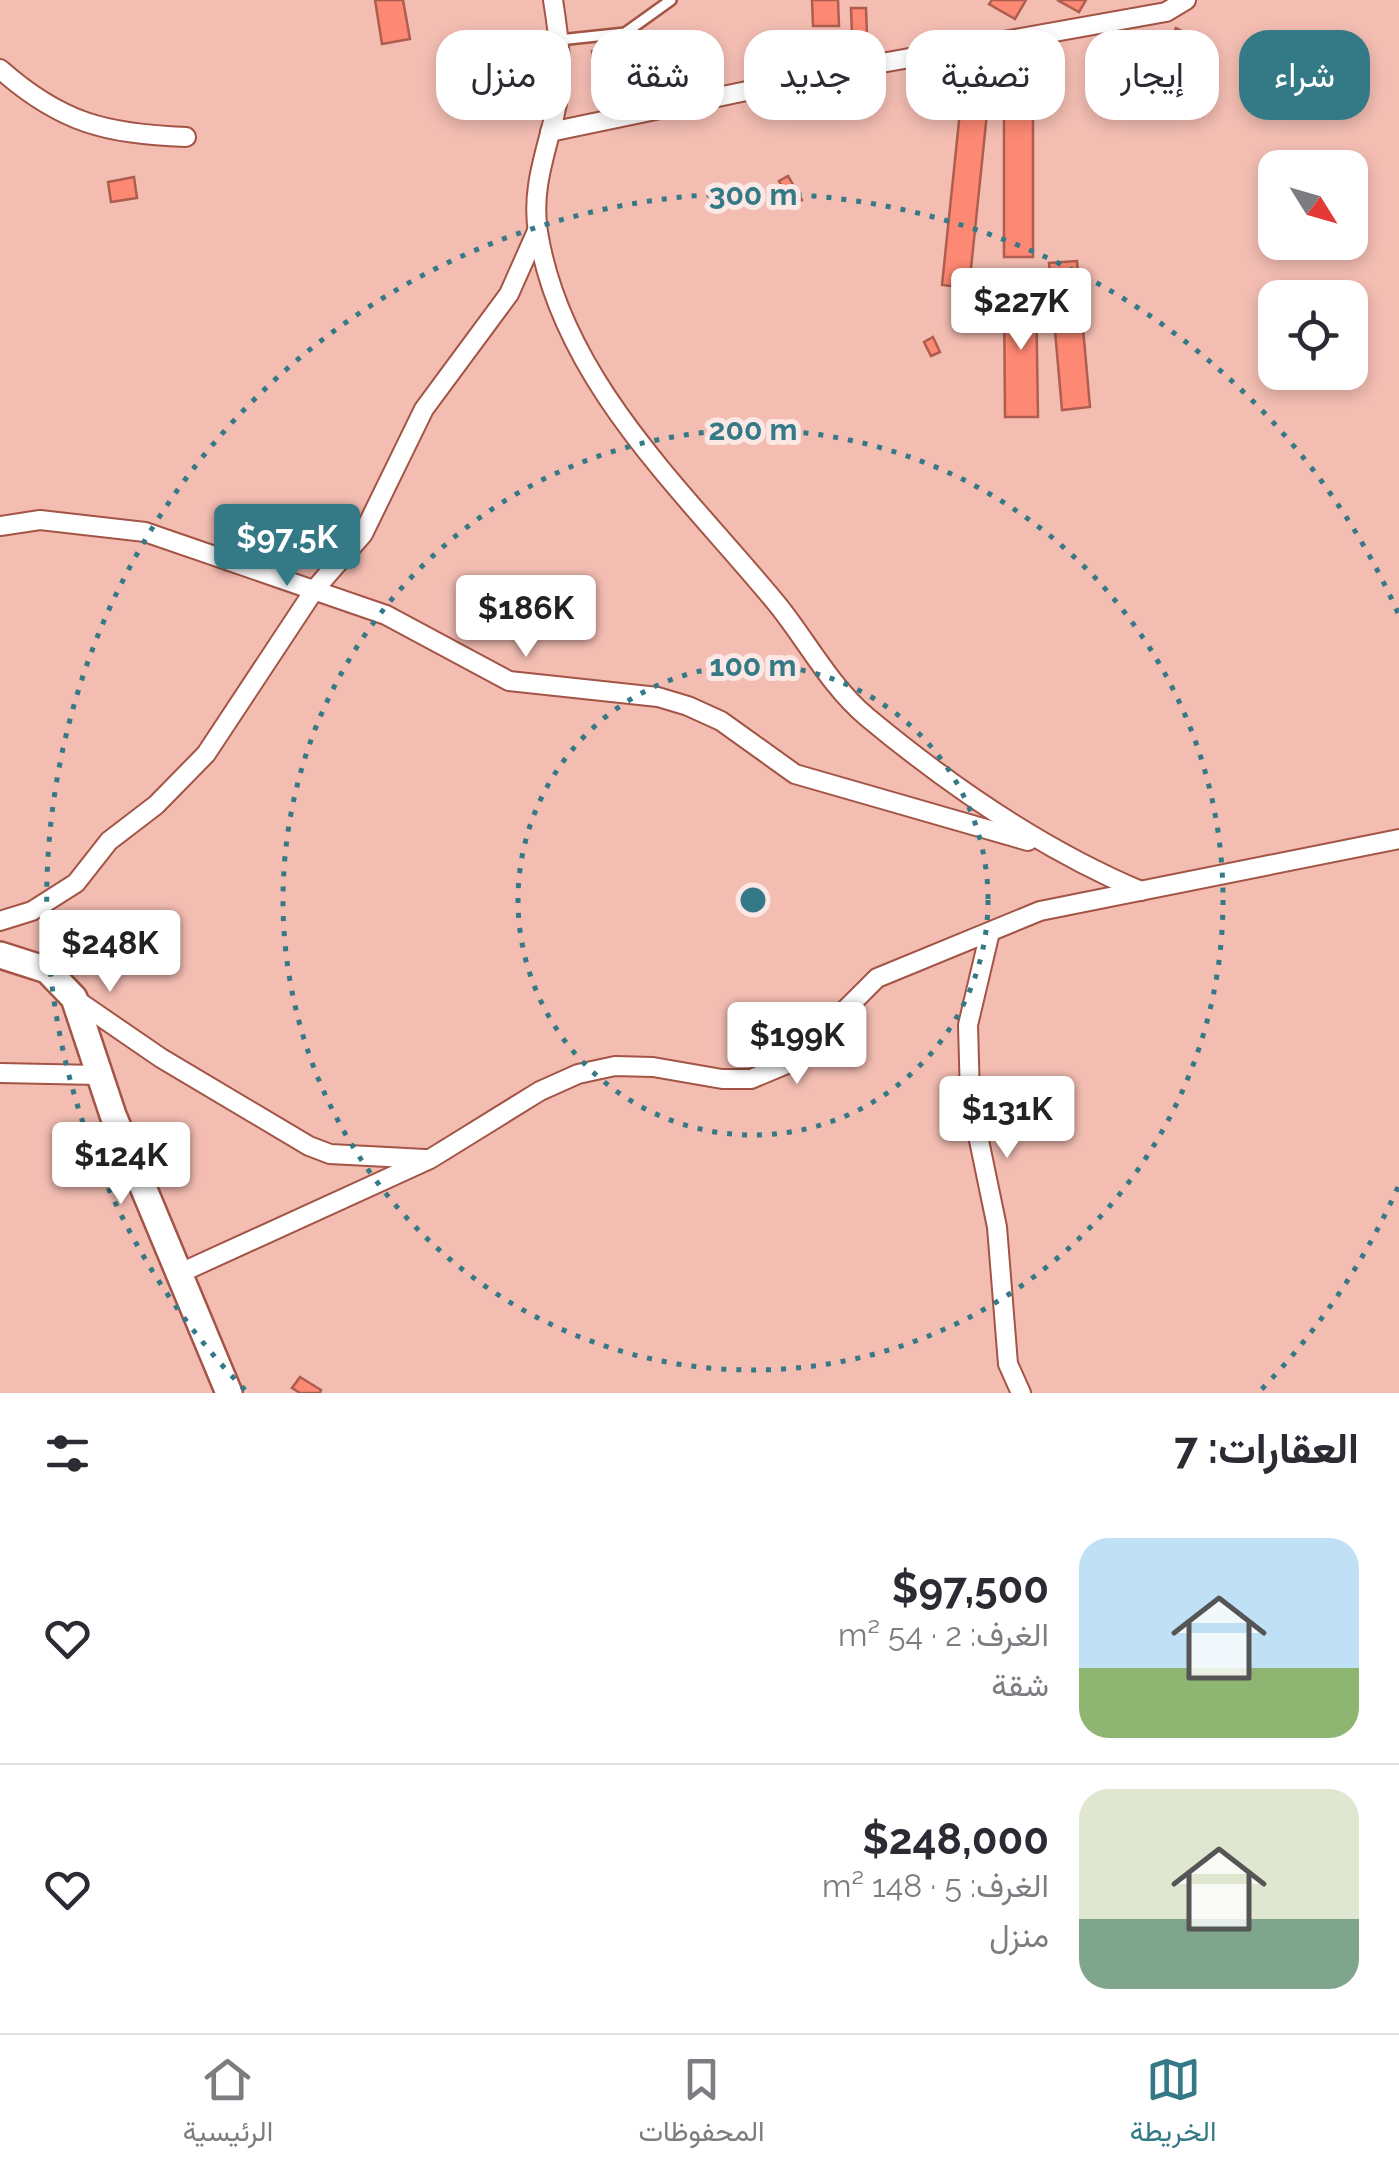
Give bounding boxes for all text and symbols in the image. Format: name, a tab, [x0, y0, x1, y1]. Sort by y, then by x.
chip: منزل	[436, 30, 571, 120]
chip: شقة	[591, 30, 724, 120]
chip: جديد	[744, 30, 886, 120]
chip: تصفية	[906, 30, 1065, 120]
chip: إيجار	[1085, 30, 1219, 120]
chip: شراء	[1239, 30, 1370, 120]
north arrow	[1258, 150, 1368, 260]
map controls	[1258, 150, 1368, 390]
text: 300 m	[709, 177, 797, 212]
pin: $227K	[951, 268, 1091, 353]
button: locate	[1258, 280, 1368, 390]
text: $227K	[973, 282, 1069, 319]
text: 200 m	[709, 412, 797, 447]
pin: $97.5K	[206, 504, 368, 589]
text: $97.5K	[236, 518, 338, 555]
pin: $186K	[456, 575, 596, 660]
text: $186K	[478, 589, 574, 626]
text: 100 m	[710, 648, 796, 683]
centre of rings	[735, 882, 771, 918]
pin: $248K	[40, 910, 180, 995]
text: $248K	[61, 924, 159, 961]
pin: $199K	[727, 1002, 867, 1087]
text: $199K	[749, 1016, 845, 1053]
pin: $131K	[937, 1076, 1077, 1161]
text: $131K	[961, 1090, 1053, 1127]
pin: $124K	[51, 1122, 191, 1207]
text: $124K	[74, 1136, 168, 1173]
text: العقارات: 7	[1174, 1424, 1359, 1473]
icon: filters	[40, 1426, 95, 1481]
text: $97,500	[892, 1564, 1049, 1613]
icon: home	[1159, 1578, 1279, 1698]
icon: heart	[40, 1611, 95, 1666]
text: الغرف: 2 · 54 m²	[838, 1616, 1049, 1653]
text: شقة	[991, 1666, 1049, 1703]
text: $248,000	[862, 1815, 1049, 1864]
icon: home	[1159, 1829, 1279, 1949]
icon: heart	[40, 1862, 95, 1917]
text: الغرف: 5 · 148 m²	[822, 1867, 1049, 1904]
text: منزل	[989, 1917, 1049, 1954]
tab: الرئيسية	[183, 2052, 273, 2156]
tab: المحفوظات	[638, 2052, 765, 2156]
tab: الخريطة	[1130, 2052, 1216, 2156]

